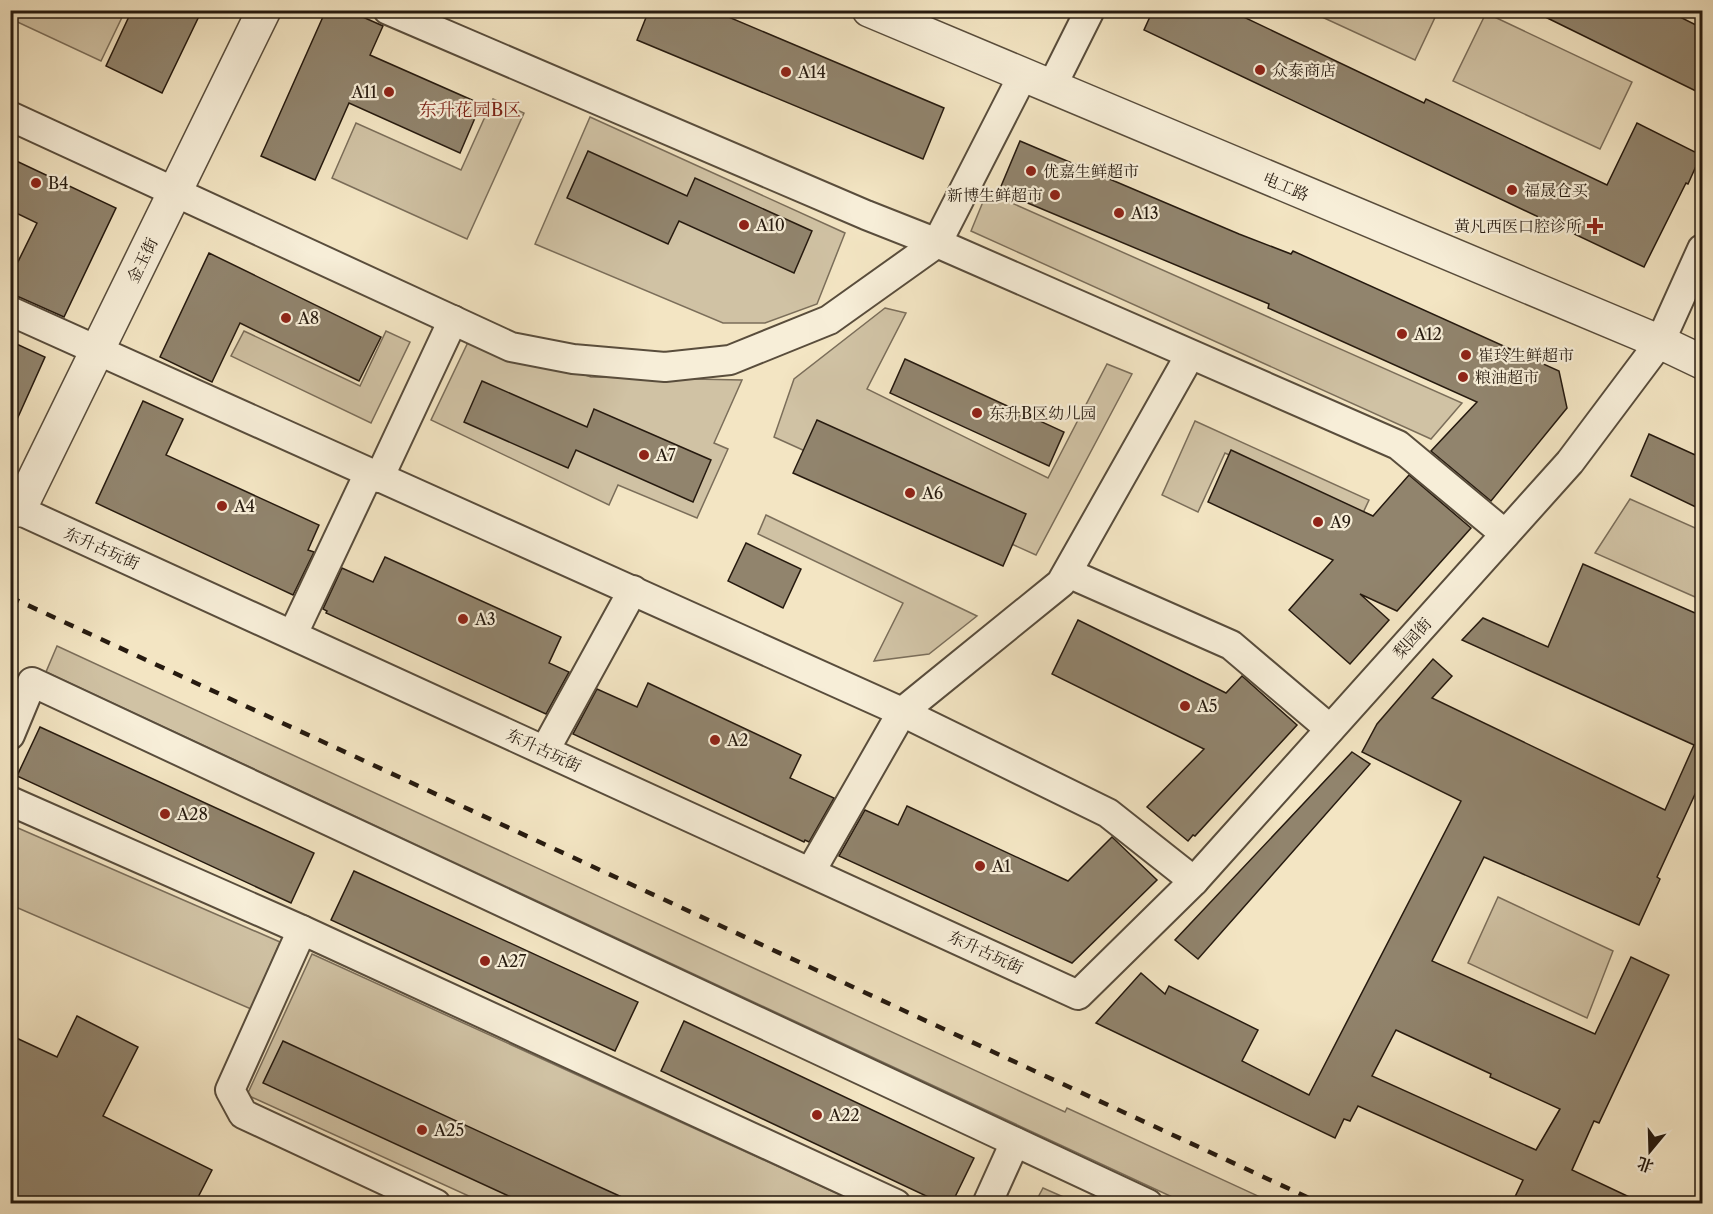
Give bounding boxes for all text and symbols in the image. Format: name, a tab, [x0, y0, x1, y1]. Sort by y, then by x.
place label: 众泰商店	[1272, 60, 1336, 80]
place label: A14	[797, 62, 826, 82]
marker: 众泰商店	[1253, 63, 1267, 77]
marker: A14	[779, 65, 793, 79]
place label: A11	[351, 82, 377, 102]
marker: A11	[382, 85, 396, 99]
district label: 东升花园B区	[419, 99, 521, 121]
place label: 优嘉生鲜超市	[1043, 161, 1139, 181]
marker: 优嘉生鲜超市	[1024, 164, 1038, 178]
street label: 电工路	[1260, 167, 1312, 205]
place label: B4	[48, 173, 68, 193]
marker: B4	[29, 176, 43, 190]
place label: 福晟仓买	[1524, 180, 1588, 200]
marker: 福晟仓买	[1505, 183, 1519, 197]
place label: 新博生鲜超市	[947, 185, 1043, 205]
marker: 新博生鲜超市	[1048, 188, 1062, 202]
place label: A13	[1130, 203, 1159, 223]
marker: A13	[1112, 206, 1126, 220]
place label: A10	[755, 215, 785, 235]
place label: 黄凡西医口腔诊所	[1454, 216, 1582, 236]
marker: 黄凡西医口腔诊所	[1586, 217, 1604, 235]
marker: A10	[737, 218, 751, 232]
street label: 金玉街	[122, 234, 162, 286]
place label: A8	[297, 308, 319, 328]
marker: A8	[279, 311, 293, 325]
place label: A12	[1413, 324, 1442, 344]
marker: A12	[1395, 327, 1409, 341]
place label: 崔玲生鲜超市	[1478, 345, 1574, 365]
marker: 崔玲生鲜超市	[1459, 348, 1473, 362]
place label: 粮油超市	[1475, 367, 1539, 387]
marker: 粮油超市	[1456, 370, 1470, 384]
place label: 东升B区幼儿园	[989, 403, 1096, 423]
marker: 东升B区幼儿园	[970, 406, 984, 420]
place label: A7	[655, 445, 676, 465]
marker: A7	[637, 448, 651, 462]
place label: A6	[921, 483, 943, 503]
marker: A6	[903, 486, 917, 500]
place label: A4	[233, 496, 255, 516]
marker: A4	[215, 499, 229, 513]
place label: A9	[1329, 512, 1351, 532]
marker: A9	[1311, 515, 1325, 529]
street label: 东升古玩街	[61, 523, 143, 573]
place label: A3	[474, 609, 496, 629]
marker: A3	[456, 612, 470, 626]
street label: 梨园街	[1389, 613, 1435, 663]
place label: A5	[1196, 696, 1218, 716]
marker: A5	[1178, 699, 1192, 713]
street label: 东升古玩街	[504, 724, 584, 776]
place label: A2	[726, 730, 748, 750]
marker: A2	[708, 733, 722, 747]
place label: A28	[176, 804, 208, 824]
marker: A28	[158, 807, 172, 821]
place label: A1	[991, 856, 1011, 876]
marker: A1	[973, 859, 987, 873]
street label: 东升古玩街	[946, 926, 1026, 978]
place label: A27	[496, 951, 526, 971]
marker: A27	[478, 954, 492, 968]
place label: A22	[828, 1105, 860, 1125]
marker: A22	[810, 1108, 824, 1122]
place label: A25	[433, 1120, 464, 1140]
north arrow	[1620, 1121, 1680, 1181]
marker: A25	[415, 1123, 429, 1137]
text: 北	[1634, 1153, 1656, 1177]

